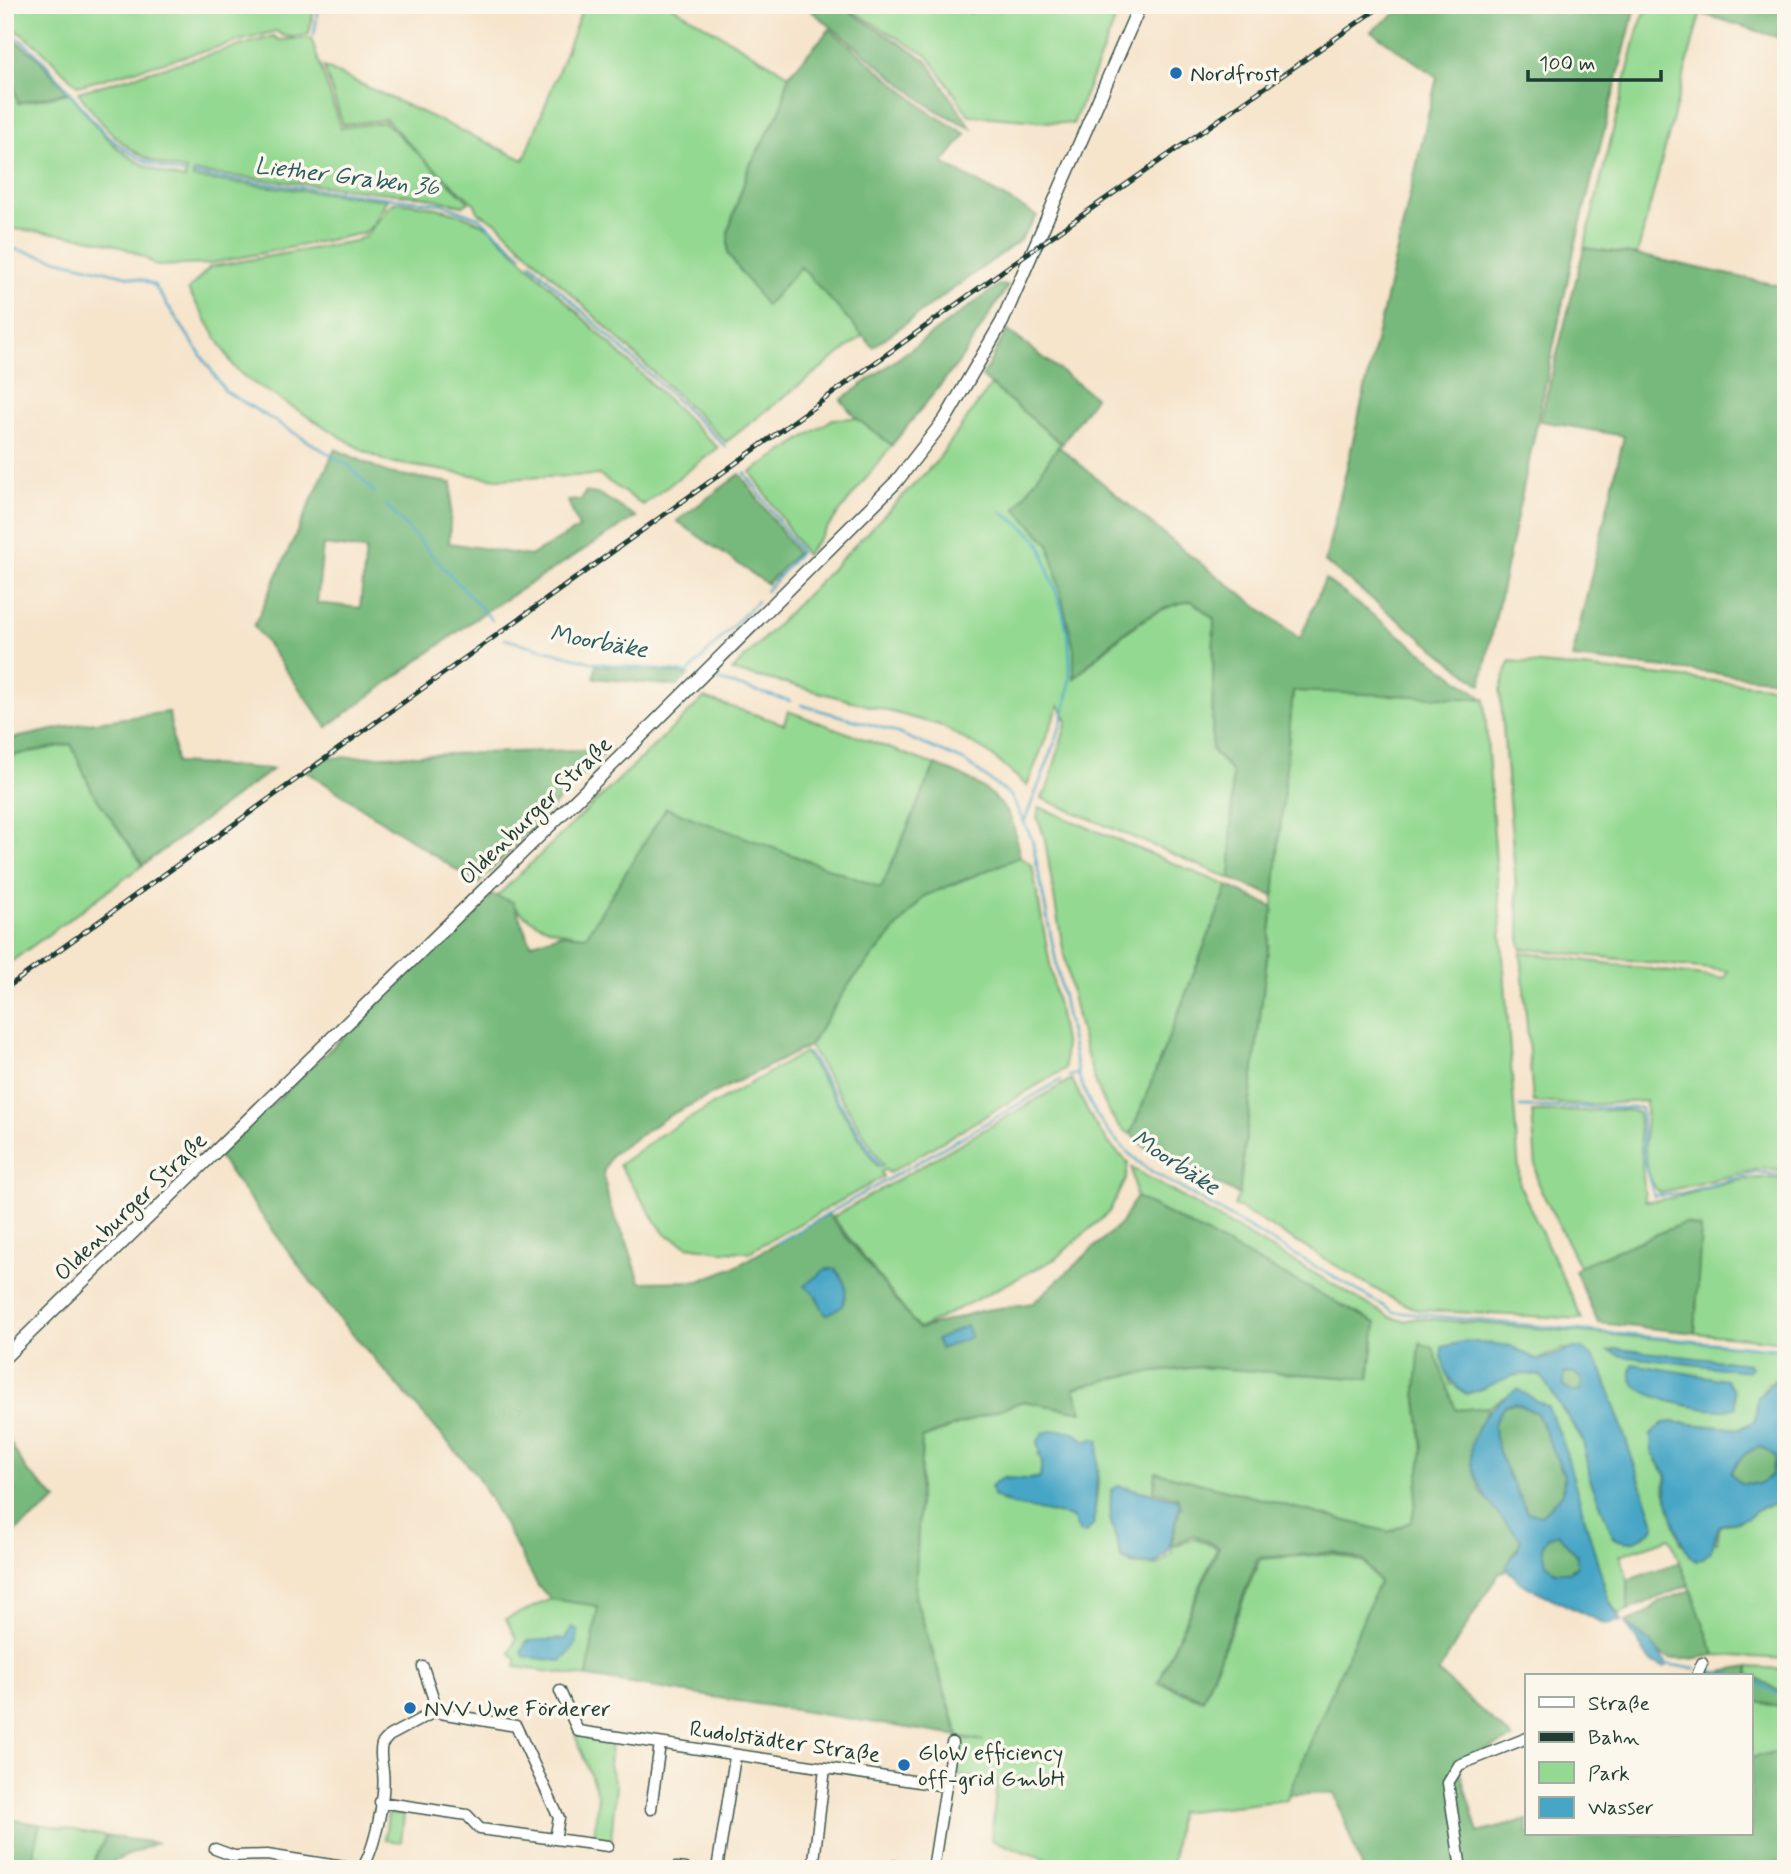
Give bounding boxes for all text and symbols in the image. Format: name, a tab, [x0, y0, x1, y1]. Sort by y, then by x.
scale bar	[1528, 38, 1662, 82]
text: 100 m	[1539, 50, 1595, 78]
place label: Nordfrost	[1190, 60, 1280, 90]
marker: Nordfrost	[1168, 65, 1184, 81]
water label: Liether Graben 36	[253, 151, 441, 204]
water label: Moorbäke	[547, 619, 651, 667]
street label: Oldenburger Straße	[453, 730, 621, 894]
water label: Moorbäke	[1125, 1123, 1226, 1204]
street label: Oldenburger Straße	[48, 1126, 216, 1290]
legend	[1525, 1674, 1752, 1836]
text: Straße	[1588, 1690, 1650, 1718]
place label: NVV Uwe Förderer	[424, 1695, 611, 1725]
marker: NVV Uwe Förderer	[402, 1700, 418, 1716]
street label: Rudolstädter Straße	[687, 1715, 882, 1771]
text: Bahn	[1588, 1724, 1640, 1752]
place label: GloW efficiency off-grid GmbH	[918, 1739, 1066, 1795]
marker: GloW efficiency off-grid GmbH	[896, 1757, 912, 1773]
text: Park	[1588, 1760, 1630, 1788]
text: Wasser	[1588, 1794, 1654, 1822]

